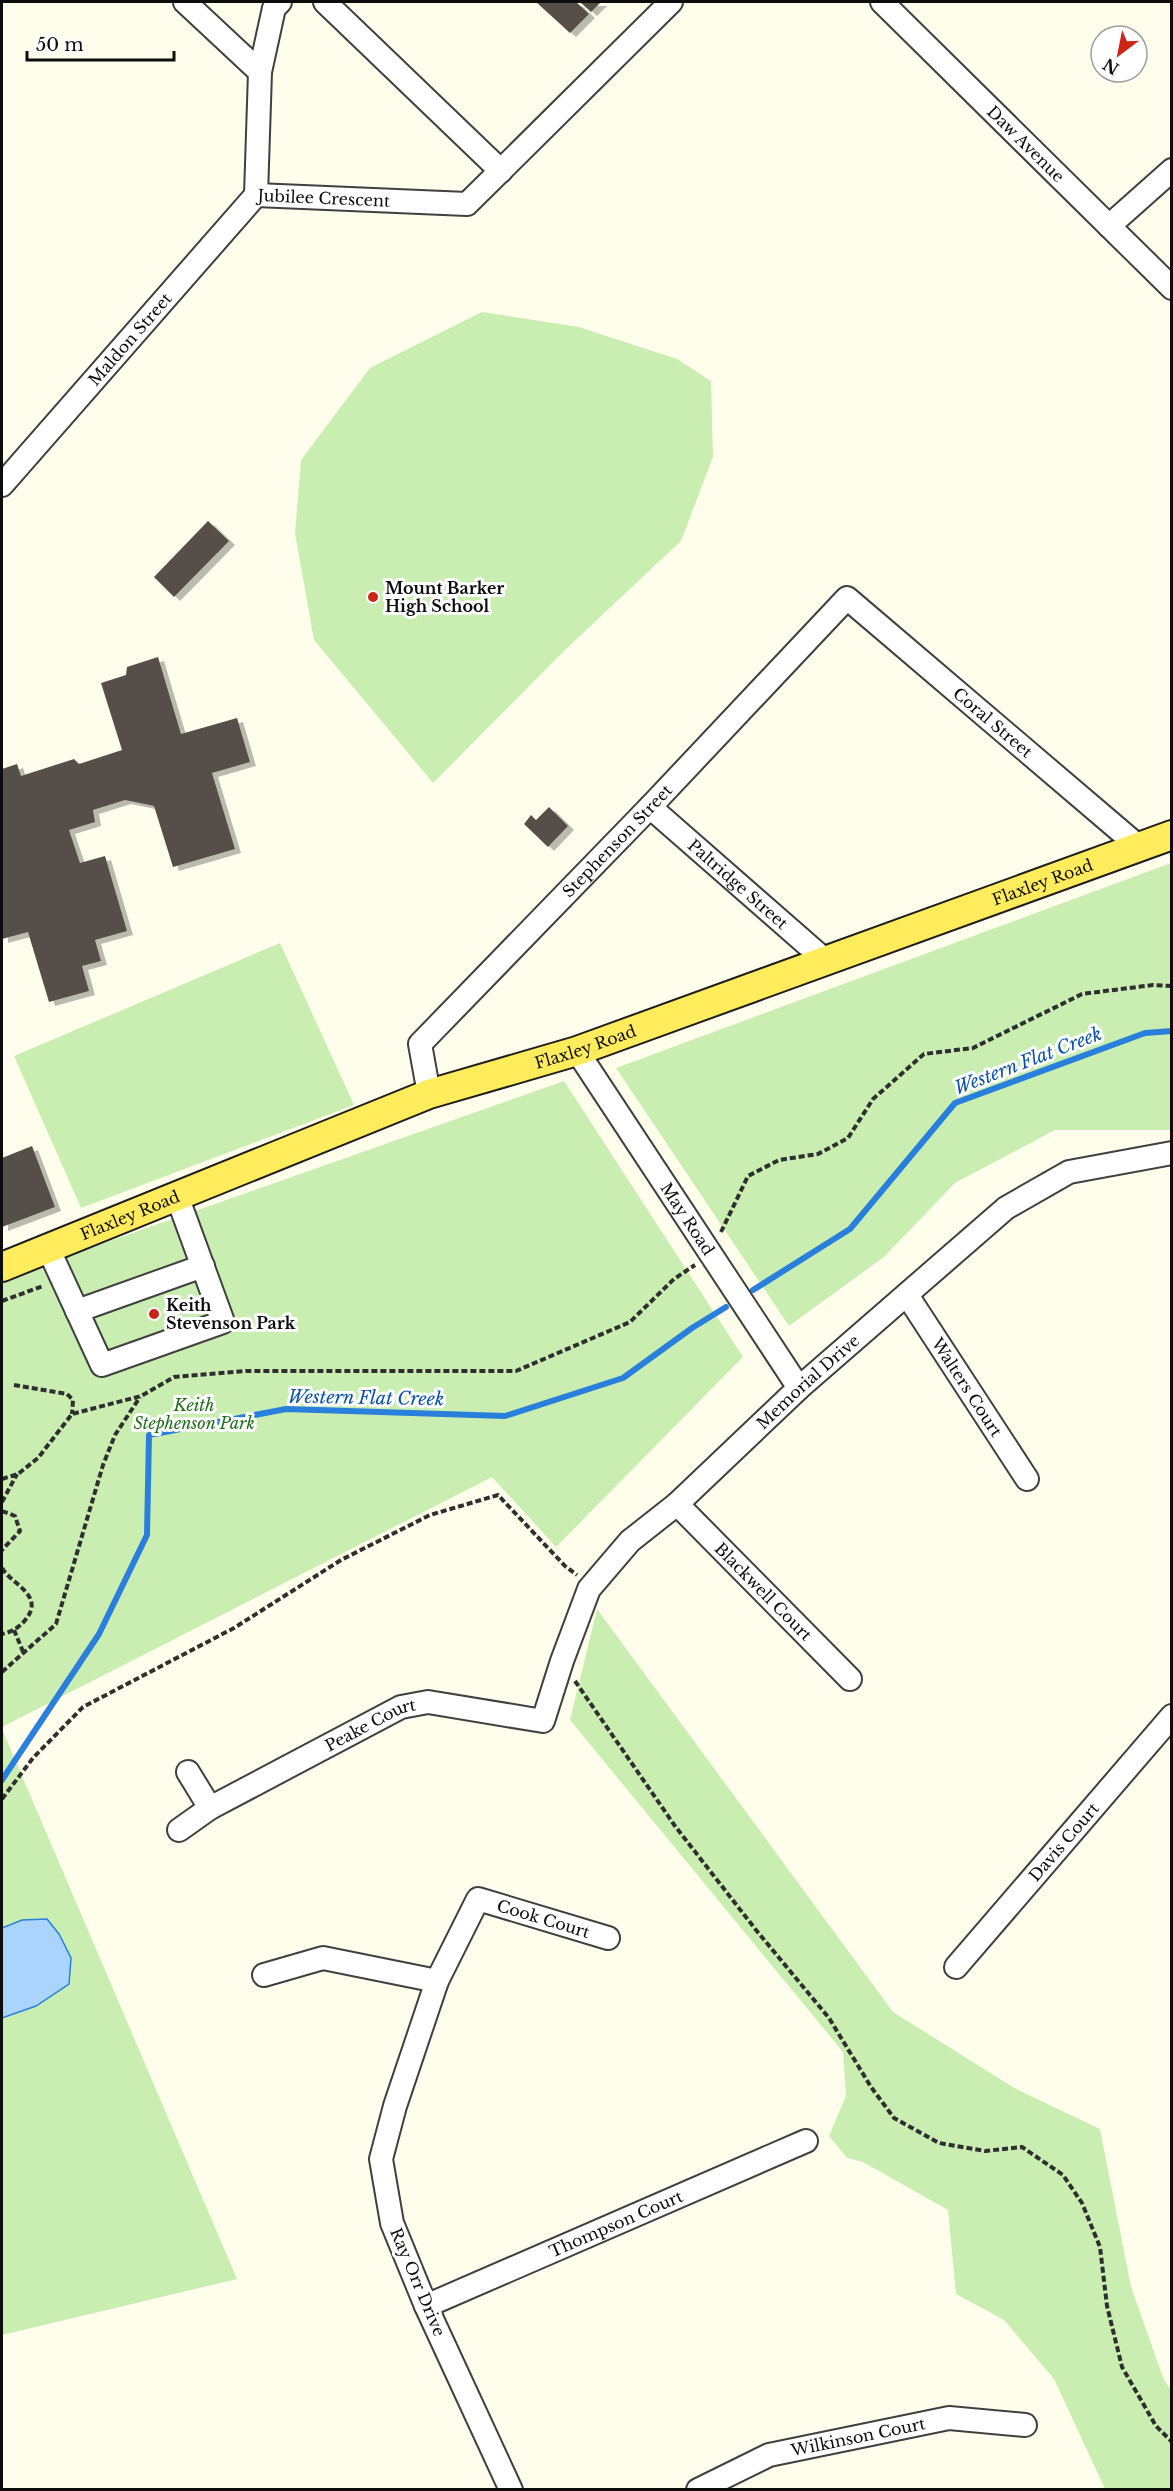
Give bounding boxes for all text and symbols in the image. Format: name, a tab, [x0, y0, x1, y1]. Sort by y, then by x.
scale bar	[27, 24, 174, 62]
north arrow	[1089, 24, 1149, 84]
text: 50 m	[36, 34, 84, 56]
text: N	[1099, 54, 1123, 79]
street label: Daw Avenue	[983, 101, 1069, 186]
street label: Jubilee Crescent	[255, 185, 390, 211]
street label: Maldon Street	[84, 289, 176, 390]
place label: Mount Barker High School	[385, 578, 504, 616]
marker: Mount Barker High School	[366, 590, 380, 604]
street label: Coral Street	[949, 683, 1037, 762]
street label: Stephenson Street	[558, 780, 676, 901]
street label: Paltridge Street	[684, 835, 792, 933]
street label: Flaxley Road	[989, 855, 1096, 909]
street label: Flaxley Road	[532, 1020, 639, 1073]
water label: Western Flat Creek	[951, 1023, 1105, 1099]
street label: May Road	[656, 1179, 719, 1259]
street label: Flaxley Road	[77, 1186, 183, 1244]
place label: Keith Stevenson Park	[166, 1295, 296, 1333]
marker: Keith Stevenson Park	[147, 1307, 161, 1321]
street label: Memorial Drive	[752, 1330, 863, 1433]
street label: Walters Court	[927, 1333, 1007, 1440]
water label: Western Flat Creek	[288, 1386, 444, 1410]
park label: Keith Stephenson Park	[133, 1395, 255, 1433]
street label: Blackwell Court	[711, 1538, 816, 1645]
street label: Peake Court	[321, 1695, 417, 1755]
street label: Davis Court	[1024, 1798, 1103, 1885]
street label: Cook Court	[495, 1895, 592, 1942]
street label: Thompson Court	[546, 2186, 686, 2261]
street label: Ray Orr Drive	[386, 2225, 450, 2339]
street label: Wilkinson Court	[788, 2413, 927, 2460]

